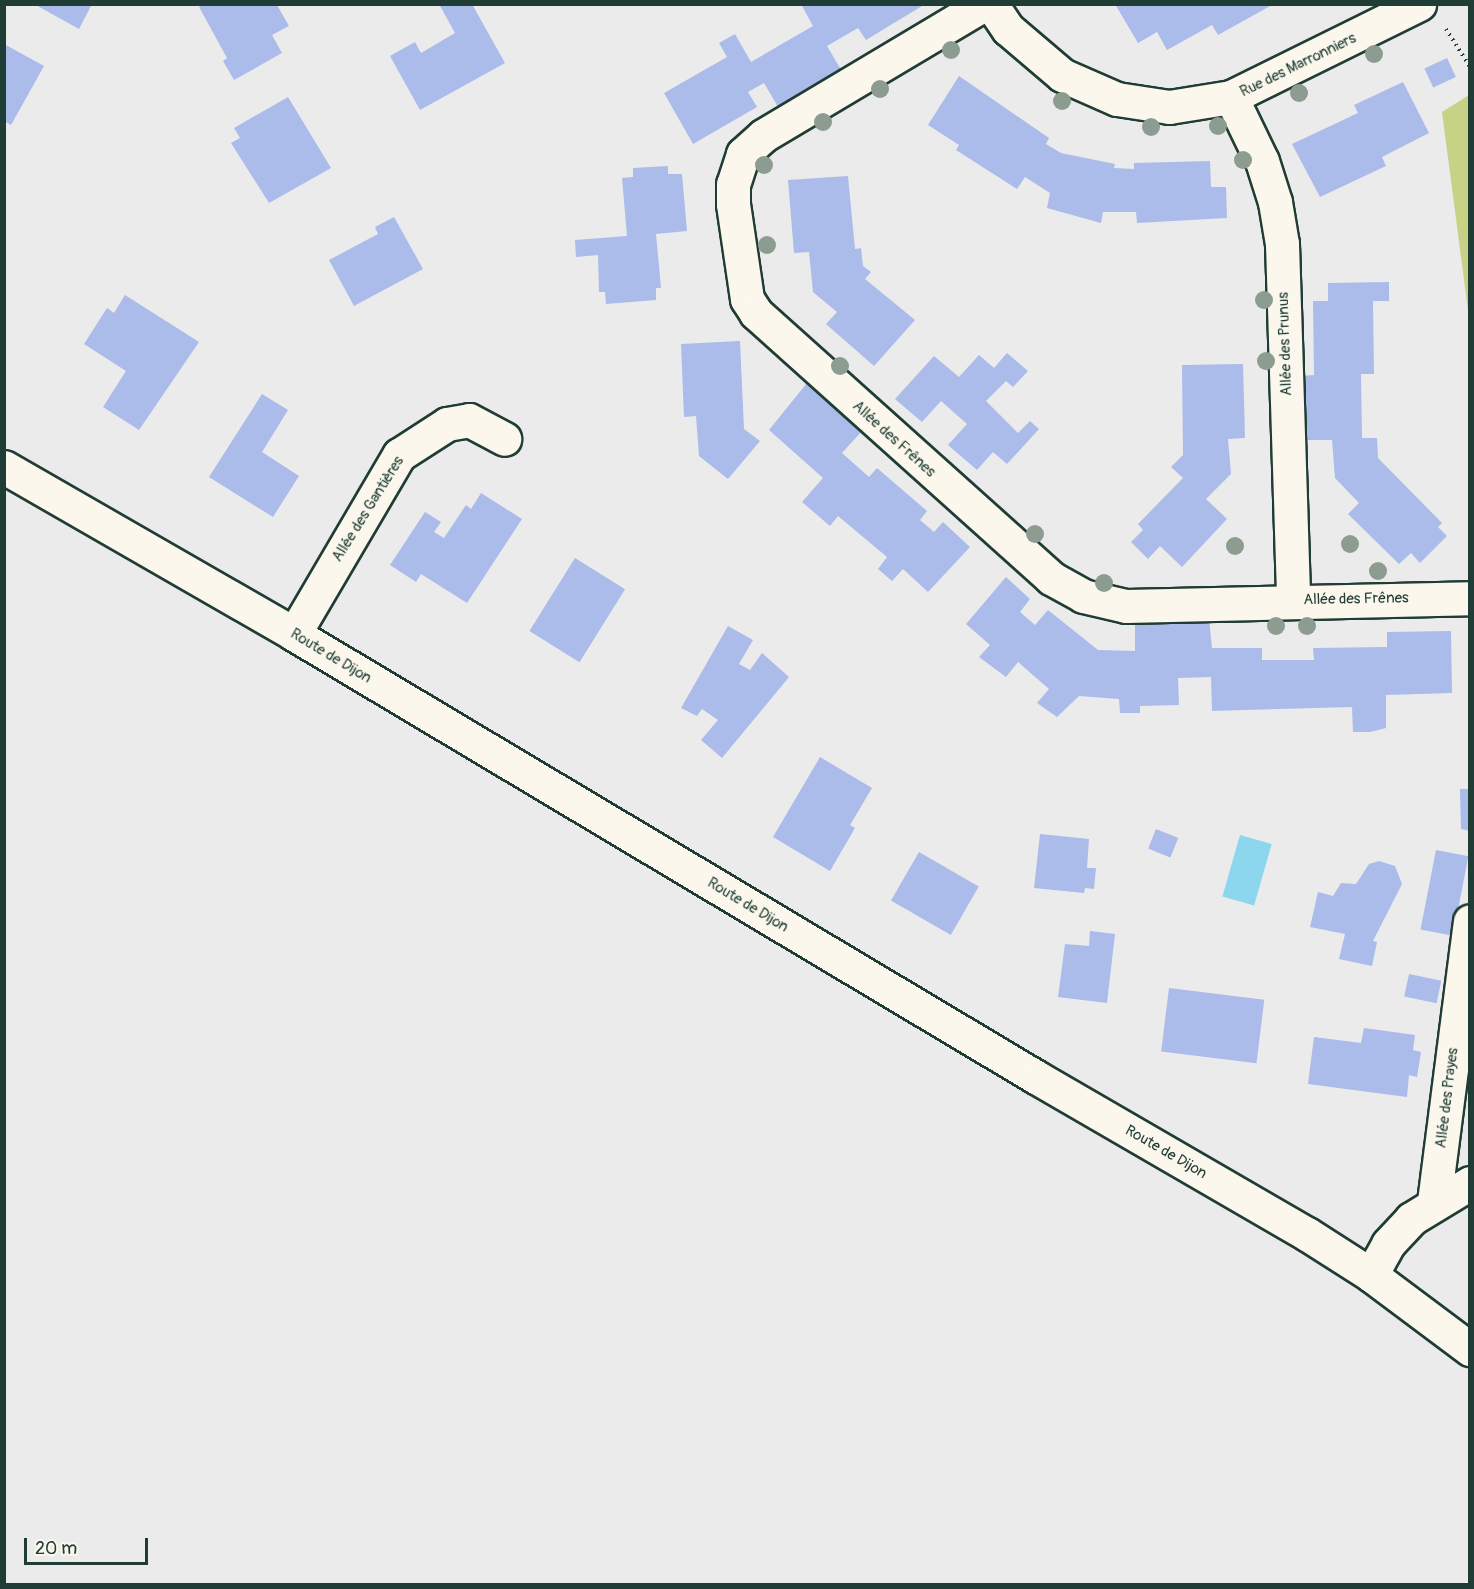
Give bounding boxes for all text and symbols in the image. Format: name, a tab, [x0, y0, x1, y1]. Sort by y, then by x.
street label: Rue des Marronniers	[1237, 29, 1359, 101]
street label: Allée des Prunus	[1274, 292, 1296, 396]
street label: Allée des Frênes	[849, 397, 939, 481]
street label: Allée des Gantières	[328, 453, 408, 565]
street label: Allée des Frênes	[1303, 589, 1409, 609]
street label: Route de Dijon	[287, 625, 375, 687]
street label: Route de Dijon	[704, 874, 792, 936]
street label: Allée des Prayes	[1432, 1047, 1462, 1149]
street label: Route de Dijon	[1122, 1121, 1210, 1183]
scale bar	[27, 1526, 152, 1564]
text: 20 m	[35, 1537, 77, 1560]

